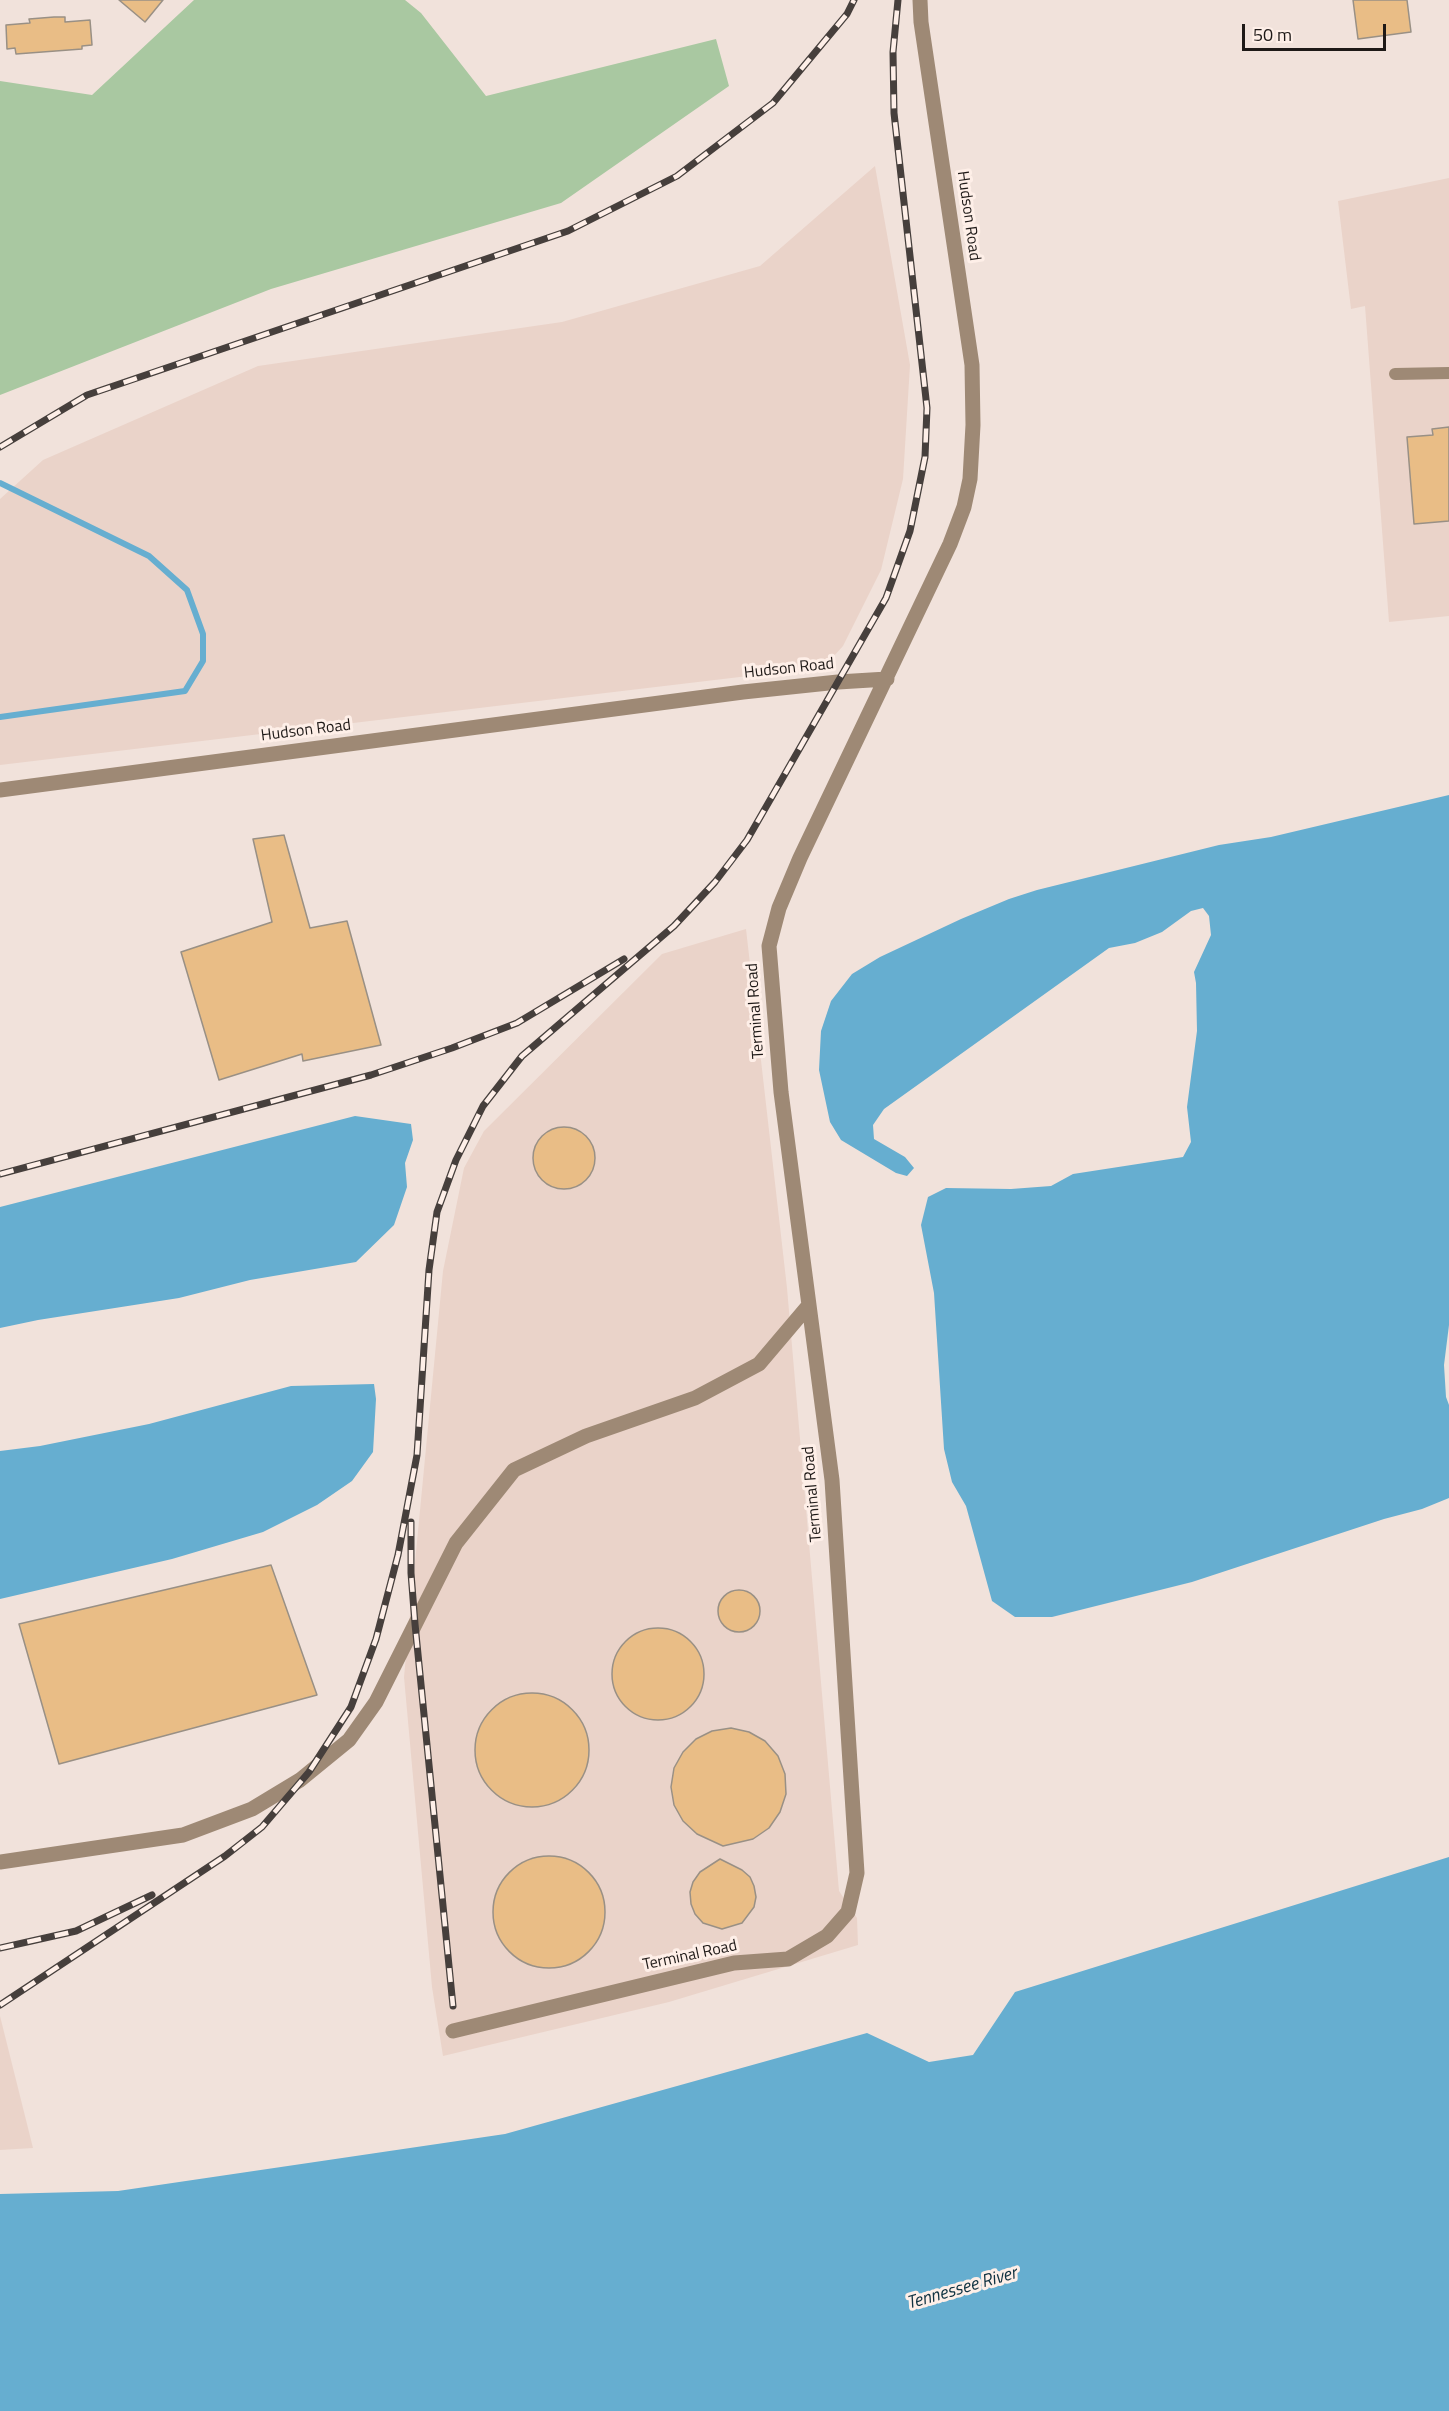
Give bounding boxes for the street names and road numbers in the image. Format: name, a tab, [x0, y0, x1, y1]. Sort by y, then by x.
street label: Hudson Road	[952, 170, 984, 262]
street label: Hudson Road	[743, 655, 835, 683]
street label: Hudson Road	[260, 716, 352, 746]
street label: Terminal Road	[743, 962, 769, 1060]
street label: Terminal Road	[799, 1445, 827, 1543]
street label: Terminal Road	[641, 1937, 739, 1975]

